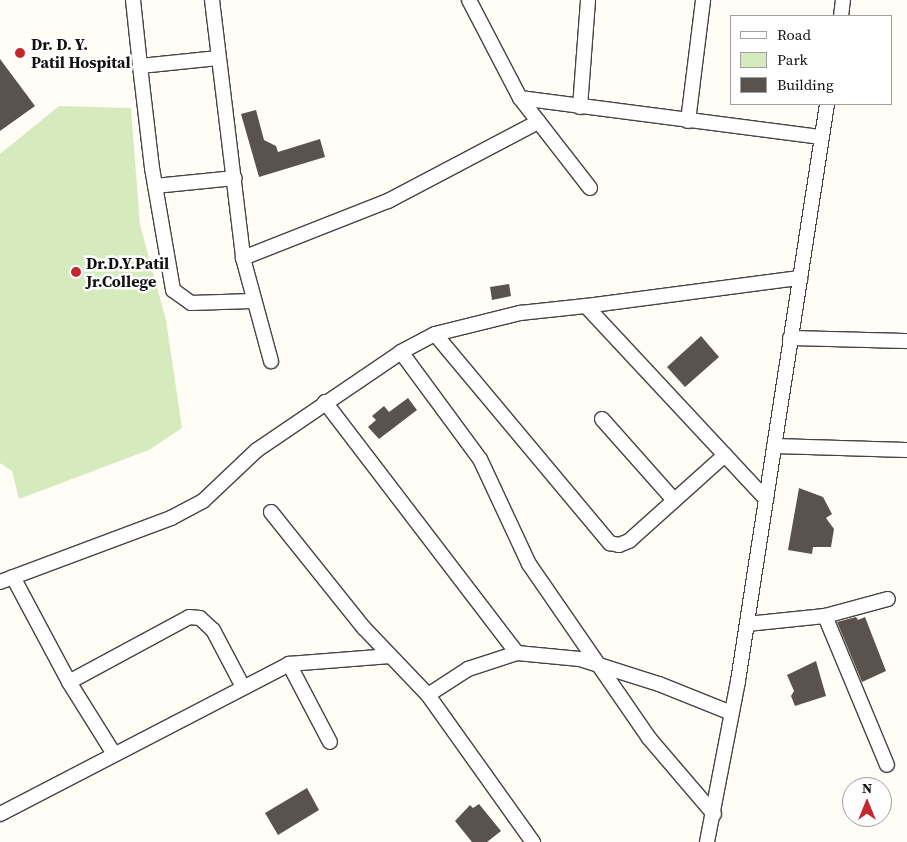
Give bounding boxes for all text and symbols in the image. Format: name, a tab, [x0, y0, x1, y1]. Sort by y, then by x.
legend	[730, 15, 892, 105]
text: Road	[777, 24, 811, 45]
place label: Dr. D. Y. Patil Hospital	[31, 34, 131, 72]
marker: Dr. D. Y. Patil Hospital	[13, 46, 27, 60]
text: Park	[777, 49, 808, 70]
text: Building	[777, 74, 834, 95]
place label: Dr.D.Y.Patil Jr.College	[86, 253, 169, 291]
marker: Dr.D.Y.Patil Jr.College	[70, 266, 82, 278]
north arrow	[842, 777, 892, 827]
text: N	[862, 778, 872, 798]

